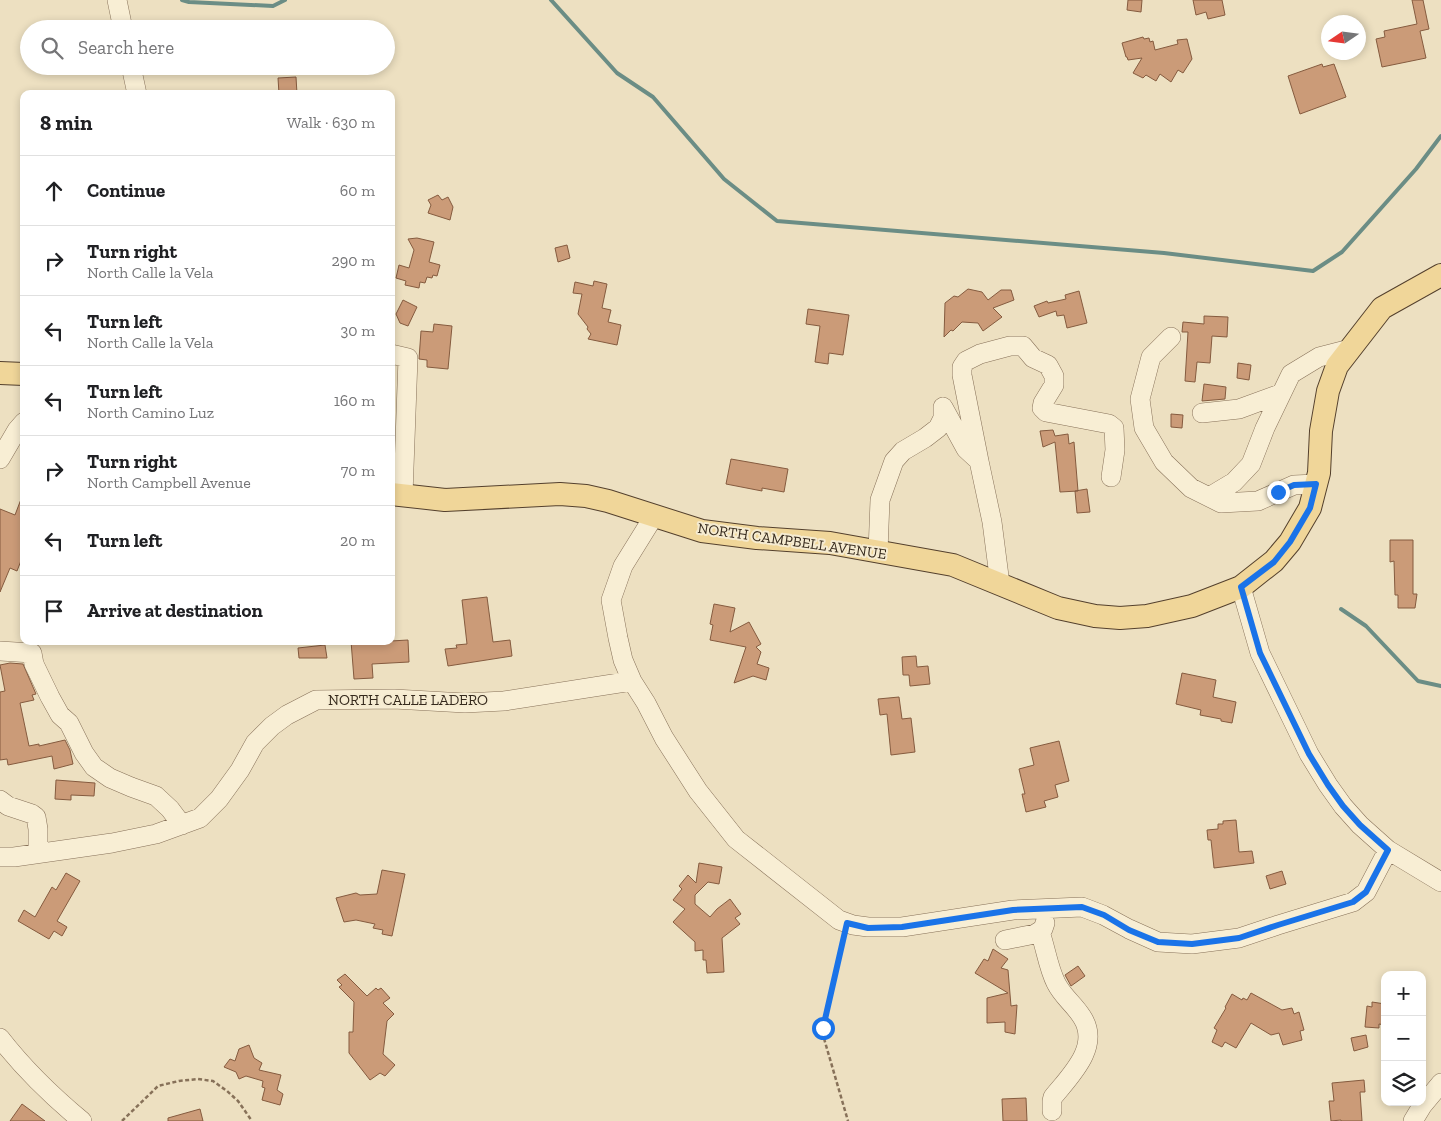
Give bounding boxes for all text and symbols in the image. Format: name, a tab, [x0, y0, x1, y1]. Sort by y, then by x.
north arrow	[1321, 15, 1366, 60]
search box	[20, 20, 395, 75]
icon: search	[38, 34, 66, 62]
text: Search here	[78, 36, 174, 59]
text: 8 min	[40, 110, 92, 135]
text: Walk · 630 m	[287, 113, 375, 132]
icon: ahead	[40, 177, 68, 205]
text: Continue	[87, 179, 165, 202]
text: 60 m	[340, 181, 375, 200]
text: Turn right	[87, 240, 177, 263]
icon: right	[40, 247, 68, 275]
text: 290 m	[332, 251, 375, 270]
text: North Calle la Vela	[87, 263, 213, 282]
text: Turn left	[87, 310, 162, 333]
icon: left	[40, 317, 68, 345]
text: 30 m	[341, 321, 375, 340]
text: North Calle la Vela	[87, 333, 213, 352]
text: Turn left	[87, 380, 162, 403]
icon: left	[40, 387, 68, 415]
text: 160 m	[334, 391, 375, 410]
text: North Camino Luz	[87, 403, 214, 422]
text: Turn right	[87, 450, 177, 473]
icon: right	[40, 457, 68, 485]
text: 70 m	[341, 461, 375, 480]
text: North Campbell Avenue	[87, 473, 251, 492]
route end	[1267, 481, 1290, 504]
street label: NORTH CAMPBELL AVENUE	[696, 519, 888, 563]
icon: left	[40, 527, 68, 555]
text: Turn left	[87, 529, 162, 552]
text: 20 m	[340, 531, 375, 550]
icon: arrive	[40, 597, 68, 625]
text: Arrive at destination	[87, 599, 263, 622]
street label: NORTH CALLE LADERO	[328, 691, 488, 709]
map controls	[1381, 971, 1426, 1106]
button: +	[1381, 971, 1426, 1016]
button: −	[1381, 1016, 1426, 1061]
route start	[812, 1017, 835, 1040]
button: layers	[1381, 1061, 1426, 1106]

